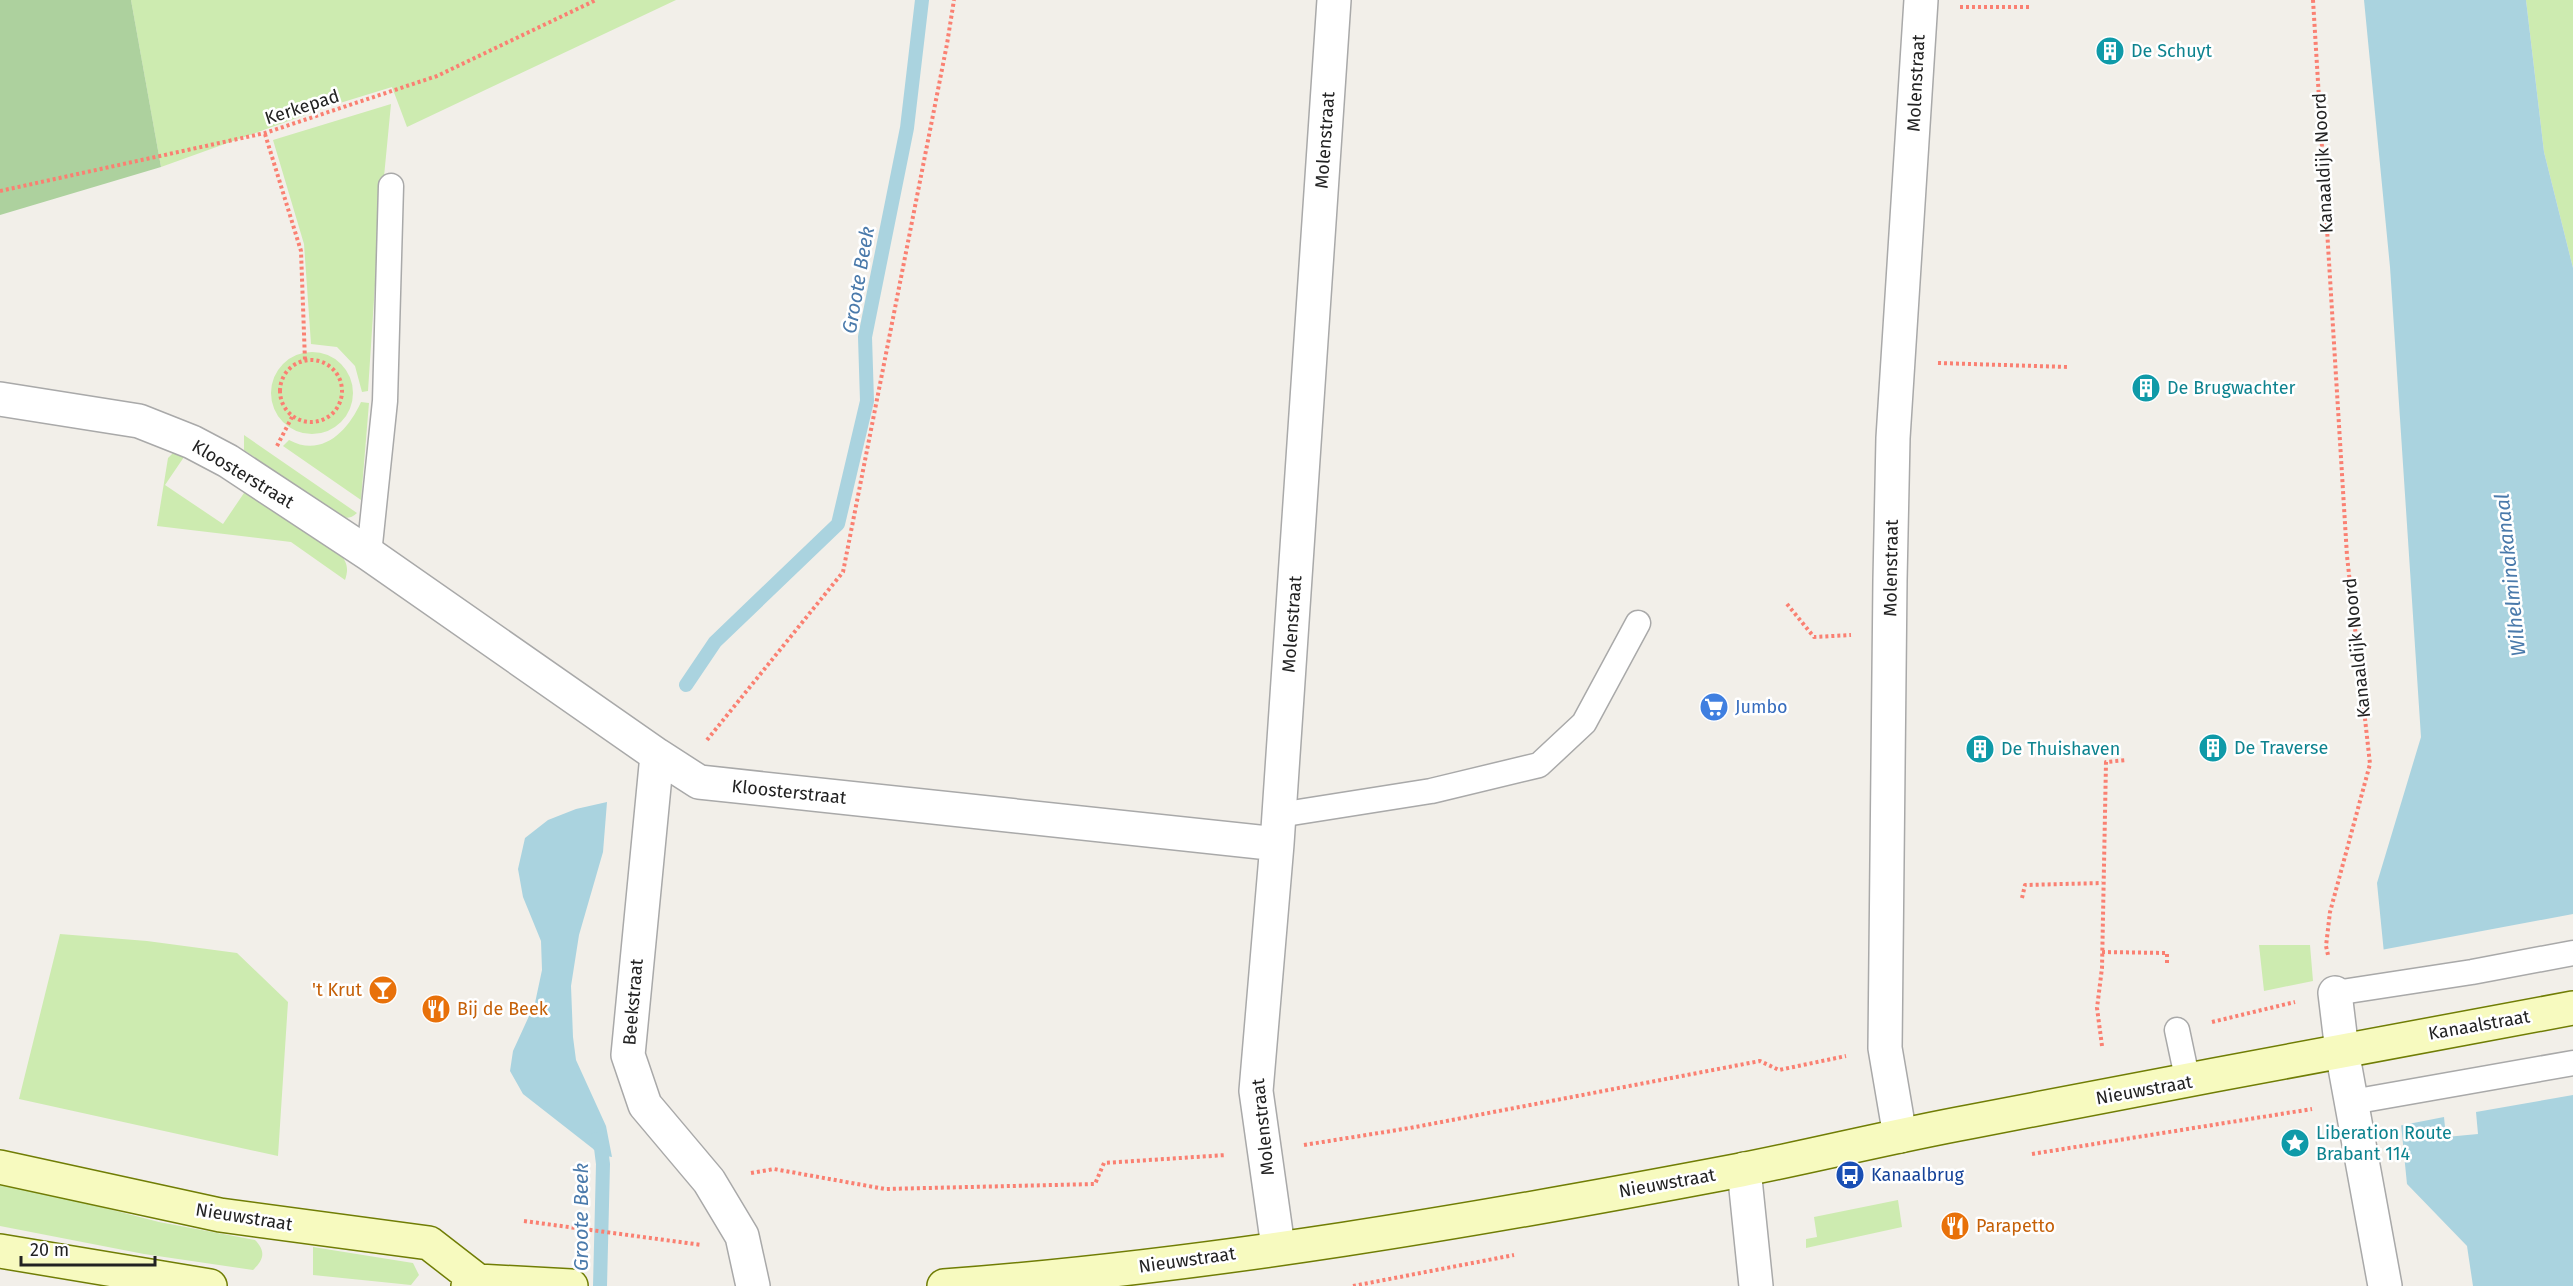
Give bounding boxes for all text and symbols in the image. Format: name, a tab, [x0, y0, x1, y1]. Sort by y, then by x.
street label: Molenstraat	[1902, 33, 1930, 132]
building icon: De Schuyt	[2094, 35, 2126, 67]
place label: De Schuyt	[2131, 40, 2212, 62]
street label: Kerkepad	[262, 85, 342, 129]
street label: Molenstraat	[1311, 90, 1339, 189]
street label: Kanaaldijk Noord	[2308, 92, 2338, 234]
water label: Groote Beek	[837, 224, 879, 335]
building icon: De Brugwachter	[2130, 372, 2162, 404]
place label: De Brugwachter	[2167, 377, 2296, 399]
street label: Kloosterstraat	[188, 435, 298, 513]
water label: Wilhelminakanaal	[2490, 492, 2530, 658]
street label: Molenstraat	[1879, 519, 1903, 617]
street label: Molenstraat	[1278, 574, 1306, 673]
street label: Kanaaldijk Noord	[2339, 577, 2375, 719]
supermarket icon: Jumbo	[1698, 691, 1730, 723]
place label: Jumbo	[1735, 696, 1788, 718]
building icon: De Traverse	[2197, 732, 2229, 764]
building icon: De Thuishaven	[1964, 733, 1996, 765]
place label: De Traverse	[2234, 737, 2328, 759]
place label: De Thuishaven	[2001, 738, 2120, 760]
street label: Kloosterstraat	[731, 775, 848, 809]
street label: Beekstraat	[618, 957, 648, 1046]
bar icon: 't Krut	[367, 974, 399, 1006]
place label: 't Krut	[312, 979, 362, 1001]
restaurant icon: Bij de Beek	[420, 993, 452, 1025]
place label: Bij de Beek	[457, 998, 549, 1020]
street label: Kanaalstraat	[2427, 1005, 2532, 1045]
street label: Nieuwstraat	[2094, 1071, 2195, 1109]
street label: Molenstraat	[1247, 1077, 1279, 1177]
place label: Liberation Route Brabant 114	[2316, 1122, 2452, 1165]
place icon: Liberation Route Brabant 114	[2279, 1127, 2311, 1159]
bus stop icon: Kanaalbrug	[1834, 1159, 1866, 1191]
water label: Groote Beek	[569, 1163, 593, 1271]
street label: Nieuwstraat	[1617, 1164, 1718, 1202]
place label: Kanaalbrug	[1871, 1164, 1965, 1186]
street label: Nieuwstraat	[194, 1198, 294, 1236]
restaurant icon: Parapetto	[1939, 1210, 1971, 1242]
place label: Parapetto	[1976, 1215, 2055, 1237]
scale bar	[21, 1229, 154, 1267]
text: 20 m	[30, 1239, 69, 1261]
street label: Nieuwstraat	[1137, 1242, 1237, 1278]

